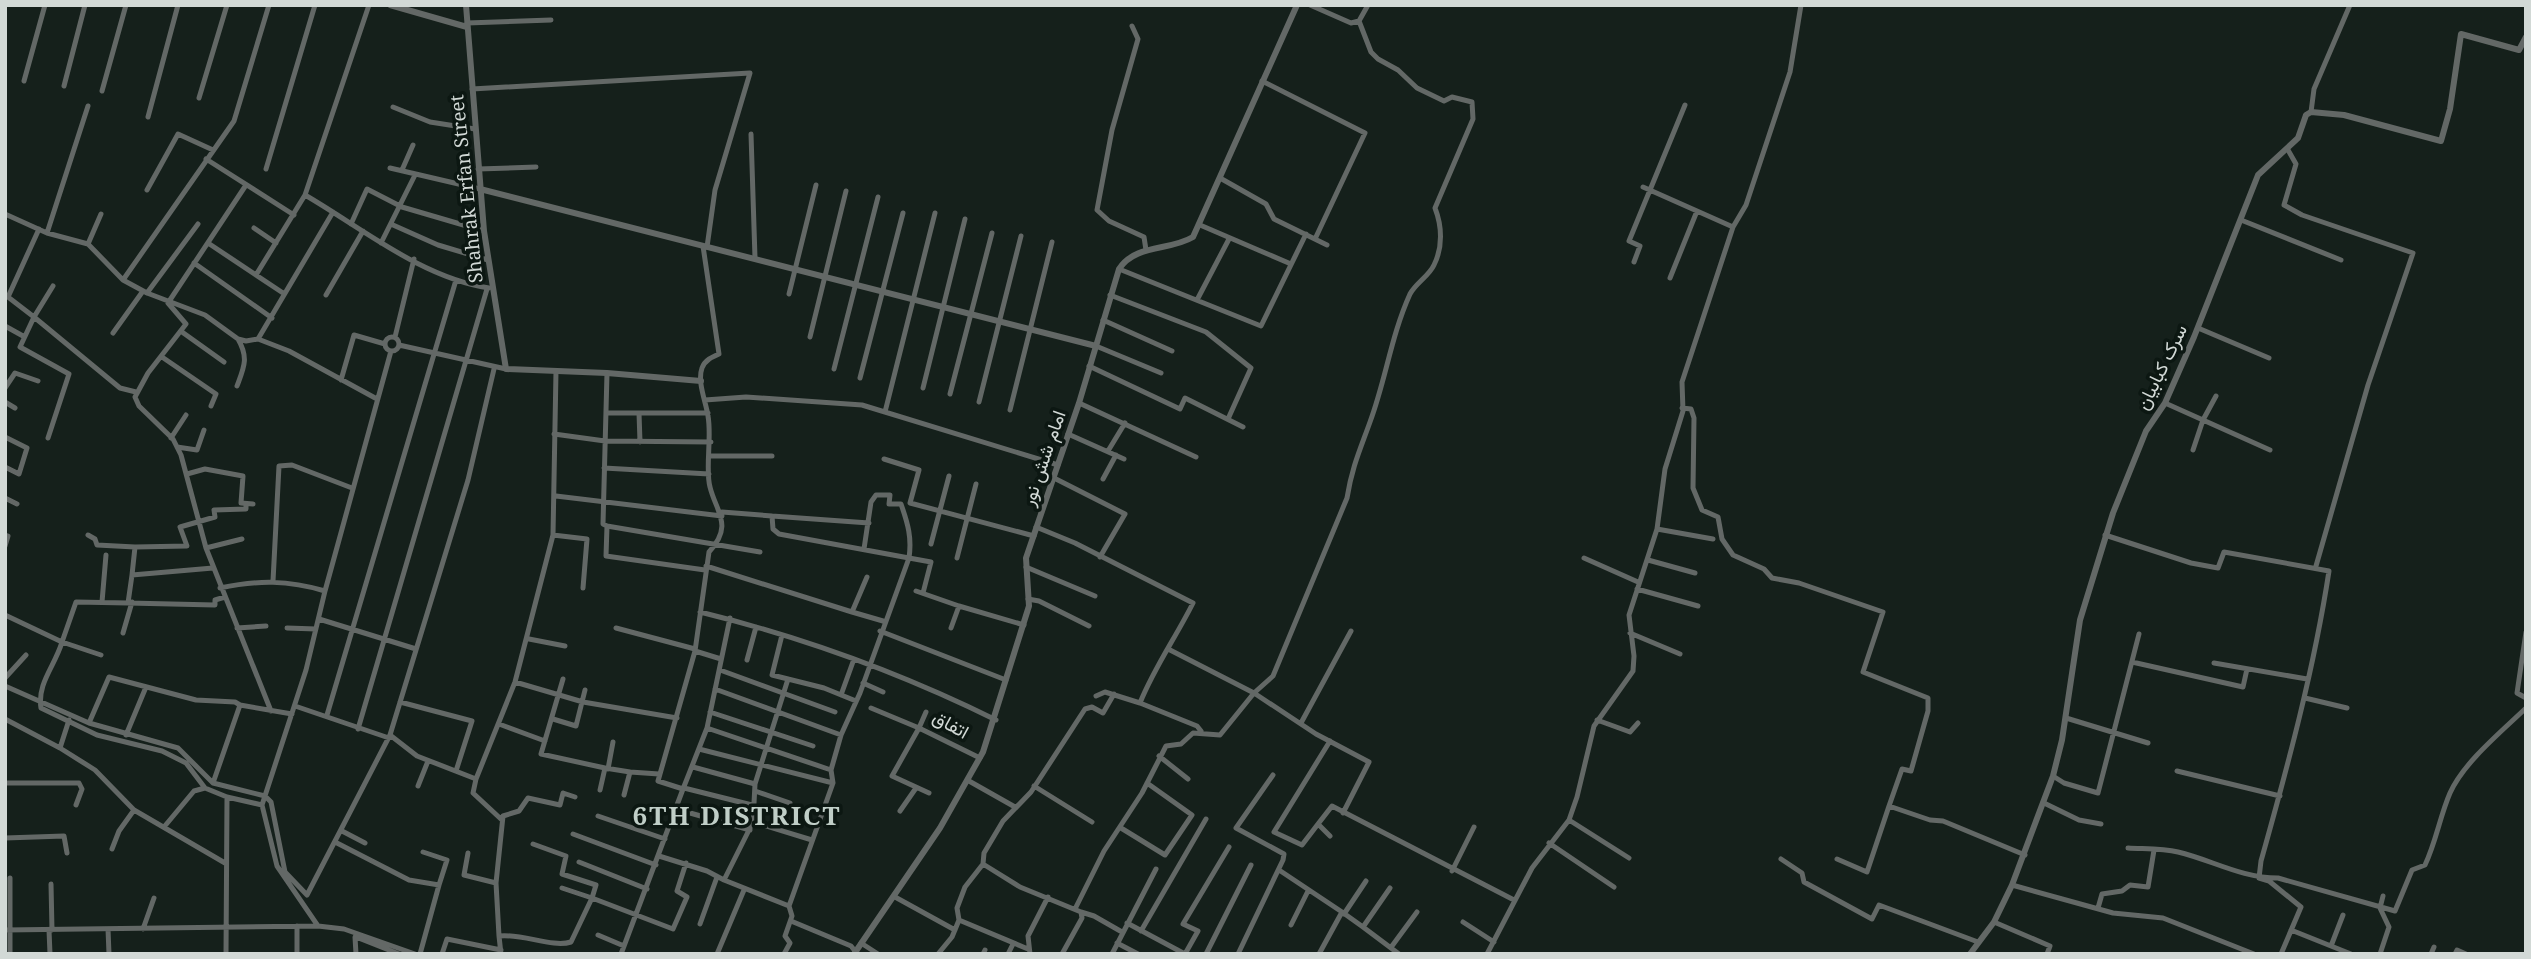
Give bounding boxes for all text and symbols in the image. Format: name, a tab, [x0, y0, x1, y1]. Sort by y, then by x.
street label: Shahrak Erfan Street	[443, 93, 489, 284]
street label: سرک کبابیان	[2129, 320, 2193, 414]
street label: امام شش نور	[1014, 407, 1071, 510]
street label: اتفاق	[928, 703, 974, 745]
district label: 6TH DISTRICT	[633, 797, 841, 833]

